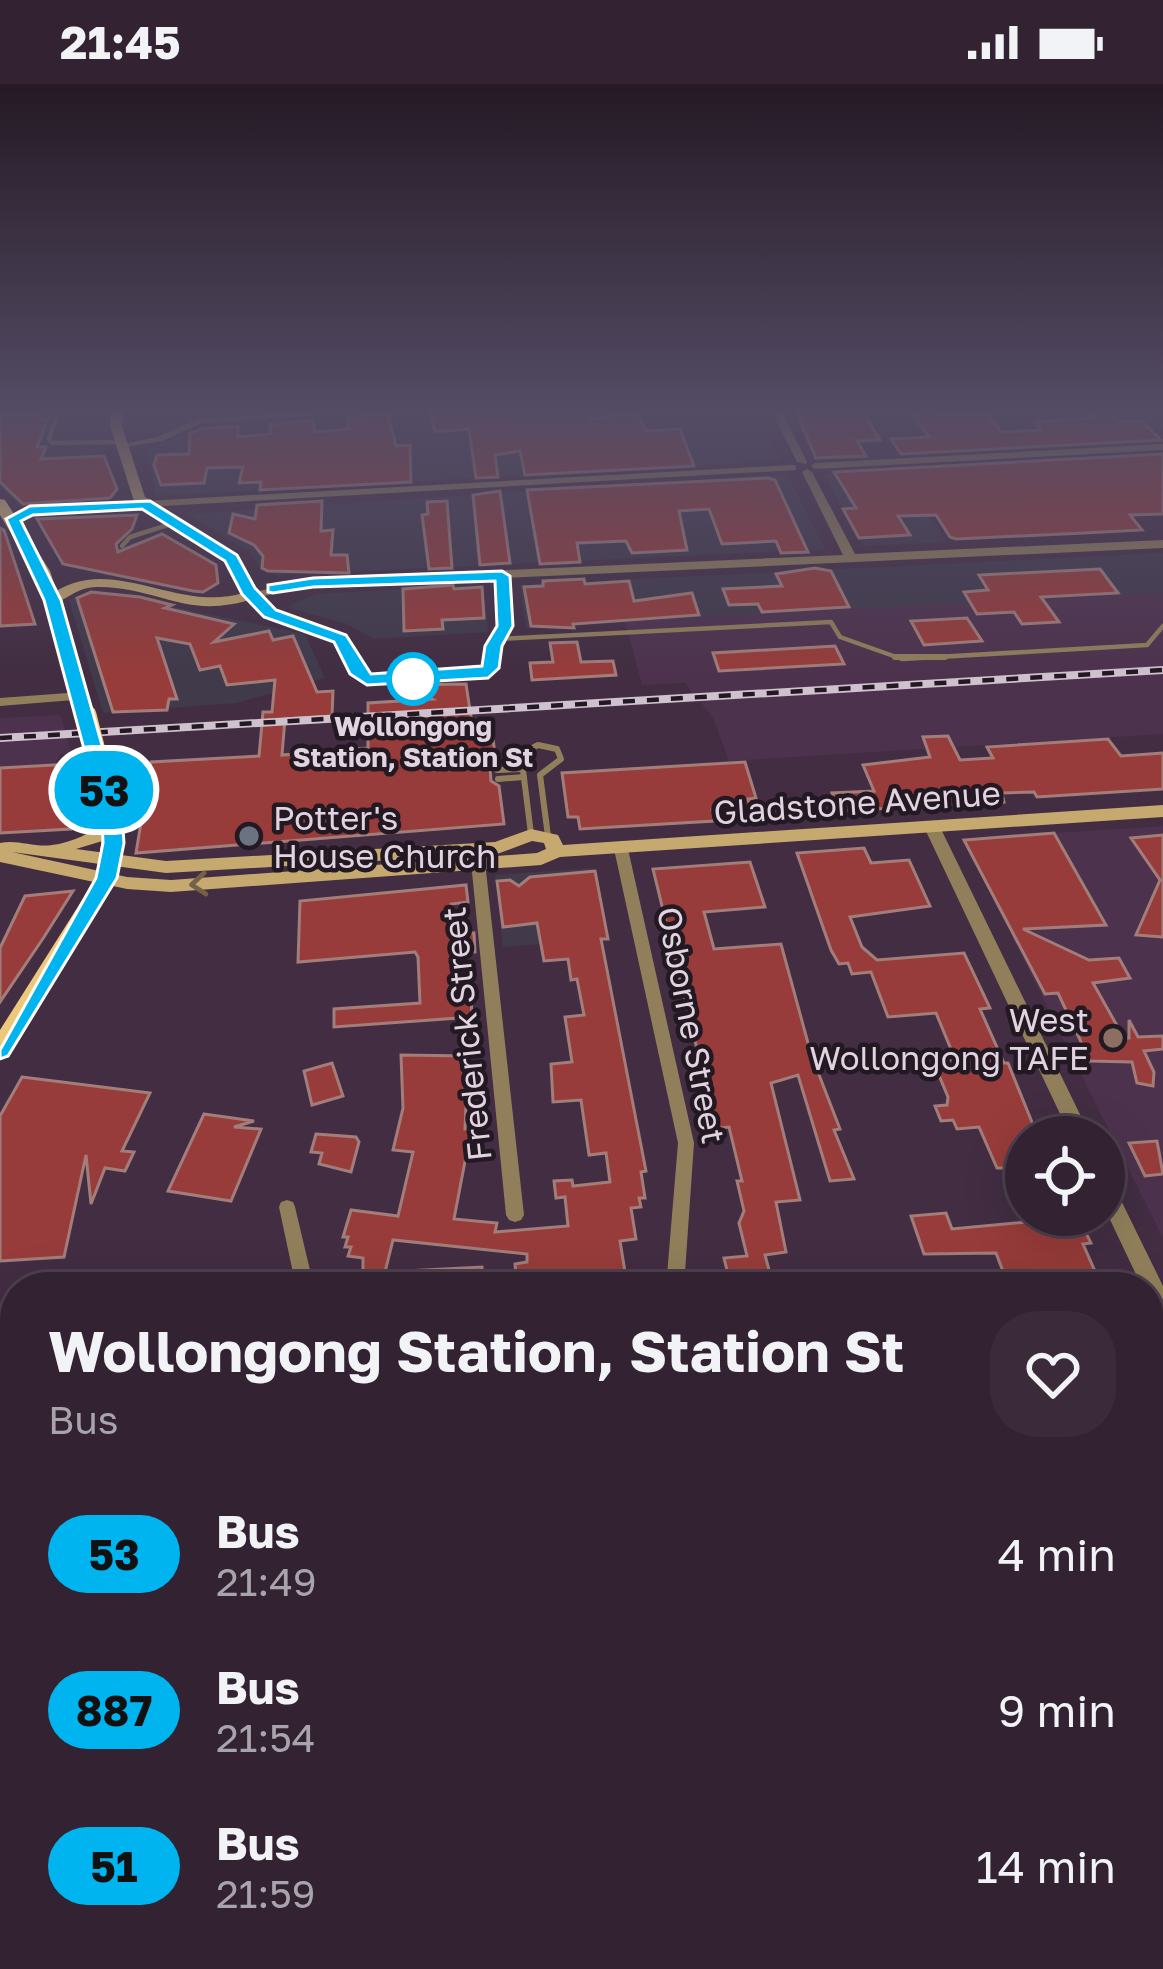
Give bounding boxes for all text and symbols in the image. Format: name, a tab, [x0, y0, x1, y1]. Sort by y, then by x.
text: 21:45	[60, 15, 181, 69]
marker: Wollongong Station, Station St	[388, 654, 438, 704]
place label: Wollongong Station, Station St	[293, 710, 533, 773]
line badge: 53	[50, 751, 158, 829]
text: 53	[78, 765, 130, 815]
street label: Gladstone Avenue	[712, 773, 1002, 831]
place label: Potter's House Church	[273, 798, 496, 875]
marker: Potter's House Church	[236, 823, 262, 849]
one-way arrow	[189, 870, 208, 896]
street label: Osborne Street	[650, 903, 734, 1147]
street label: Frederick Street	[433, 905, 499, 1163]
place label: West Wollongong TAFE	[809, 1000, 1089, 1077]
marker: West Wollongong TAFE	[1100, 1025, 1126, 1051]
map controls	[1005, 1116, 1125, 1236]
button: locate	[1005, 1116, 1125, 1236]
button: heart	[990, 1311, 1116, 1437]
text: Wollongong Station, Station St	[48, 1316, 904, 1385]
text: Bus	[48, 1396, 118, 1443]
text: Bus	[216, 1504, 300, 1558]
text: 4 min	[998, 1527, 1116, 1581]
text: 53	[88, 1529, 140, 1579]
text: 21:49	[216, 1558, 317, 1605]
text: Bus	[216, 1660, 300, 1714]
text: 9 min	[998, 1683, 1116, 1737]
text: 887	[76, 1685, 152, 1735]
text: 21:54	[216, 1714, 316, 1761]
text: Bus	[216, 1816, 300, 1870]
text: 14 min	[976, 1839, 1116, 1893]
text: 51	[90, 1841, 138, 1891]
text: 21:59	[216, 1870, 315, 1917]

